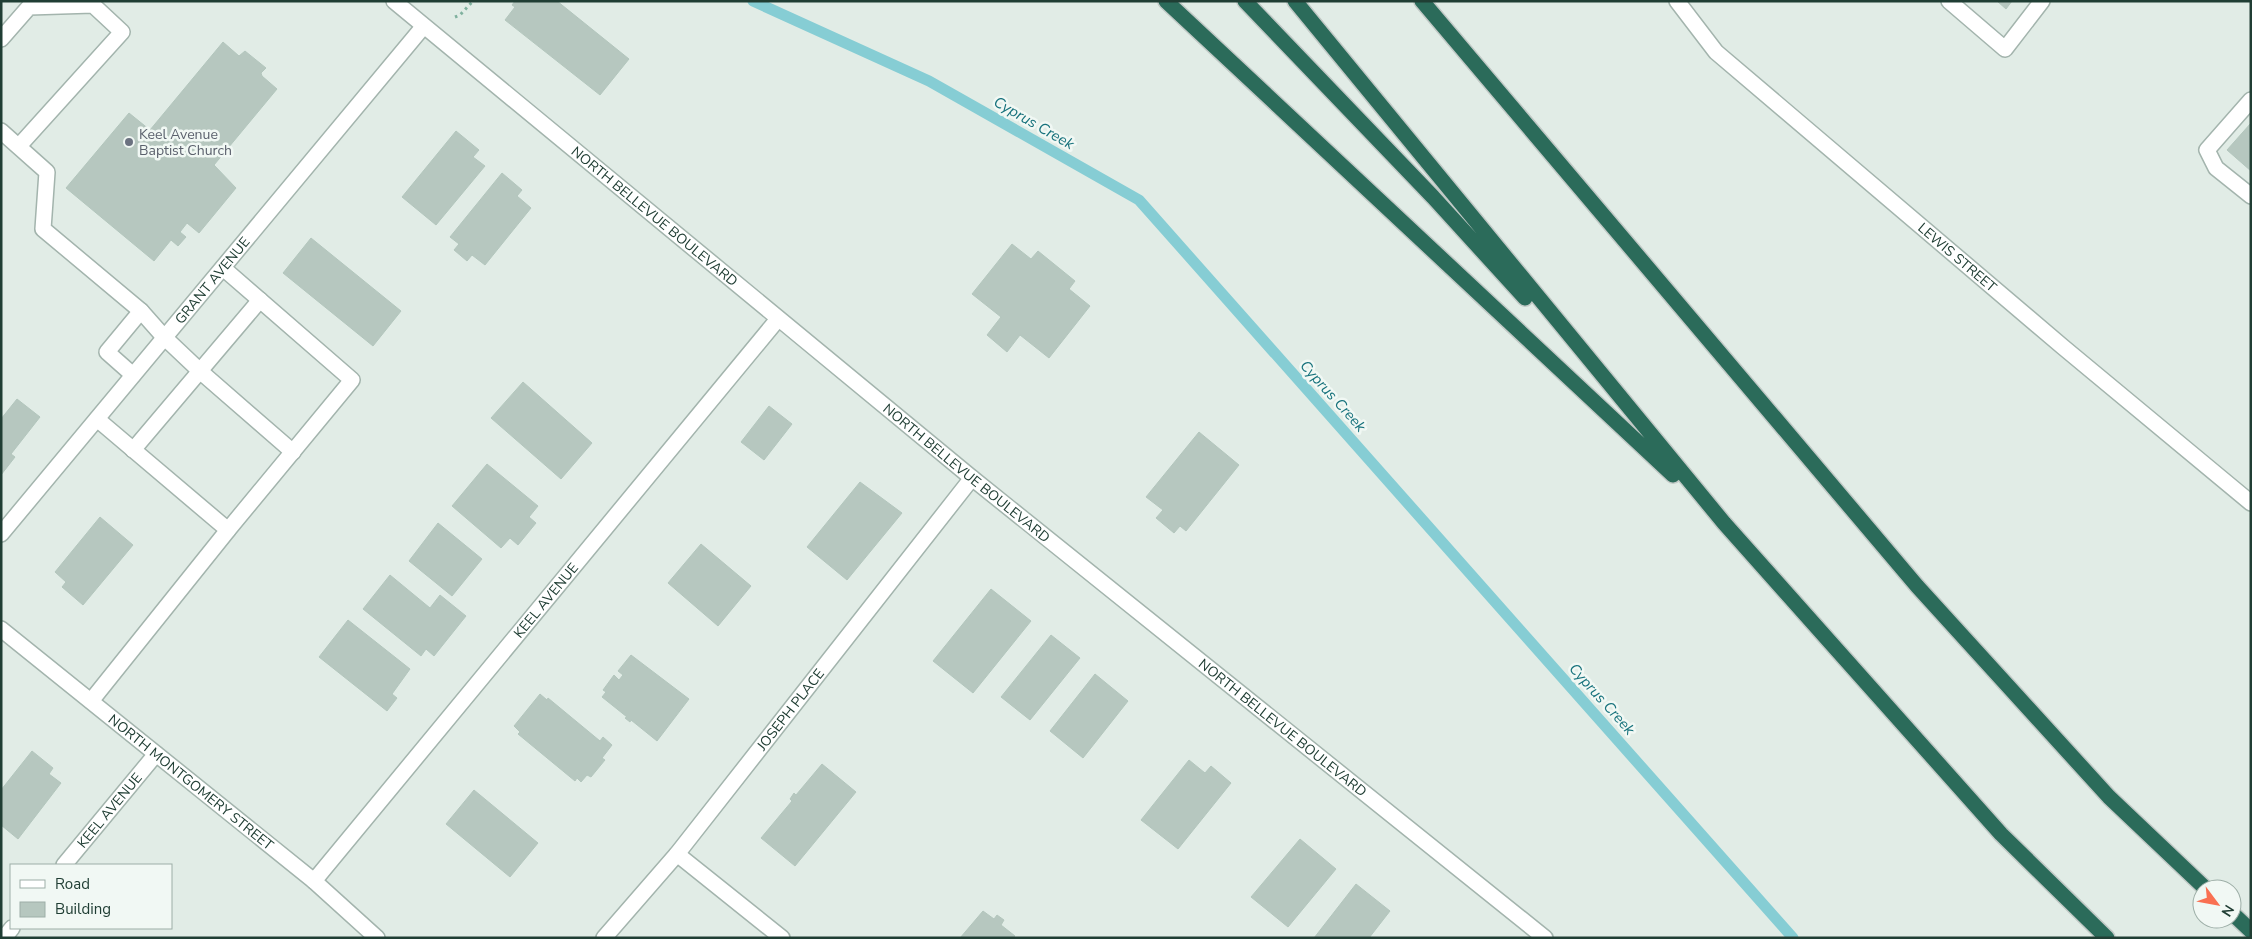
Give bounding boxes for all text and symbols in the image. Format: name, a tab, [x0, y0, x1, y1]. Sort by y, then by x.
water label: Cyprus Creek	[990, 92, 1078, 154]
place label: Keel Avenue Baptist Church	[139, 125, 232, 160]
marker: Keel Avenue Baptist Church	[123, 136, 135, 148]
street label: NORTH BELLEVUE BOULEVARD	[567, 142, 742, 290]
street label: LEWIS STREET	[1914, 218, 2001, 296]
street label: GRANT AVENUE	[170, 233, 254, 328]
water label: Cyprus Creek	[1295, 356, 1371, 436]
street label: NORTH BELLEVUE BOULEVARD	[879, 399, 1054, 547]
street label: KEEL AVENUE	[509, 559, 582, 642]
street label: NORTH BELLEVUE BOULEVARD	[1195, 654, 1371, 801]
water label: Cyprus Creek	[1564, 659, 1640, 739]
street label: JOSEPH PLACE	[752, 665, 828, 755]
street label: NORTH MONTGOMERY STREET	[104, 710, 278, 855]
street label: KEEL AVENUE	[73, 769, 146, 852]
legend	[10, 864, 172, 929]
text: Road	[55, 874, 90, 894]
north arrow	[2192, 879, 2242, 929]
text: Building	[55, 899, 111, 919]
text: N	[2217, 901, 2238, 920]

